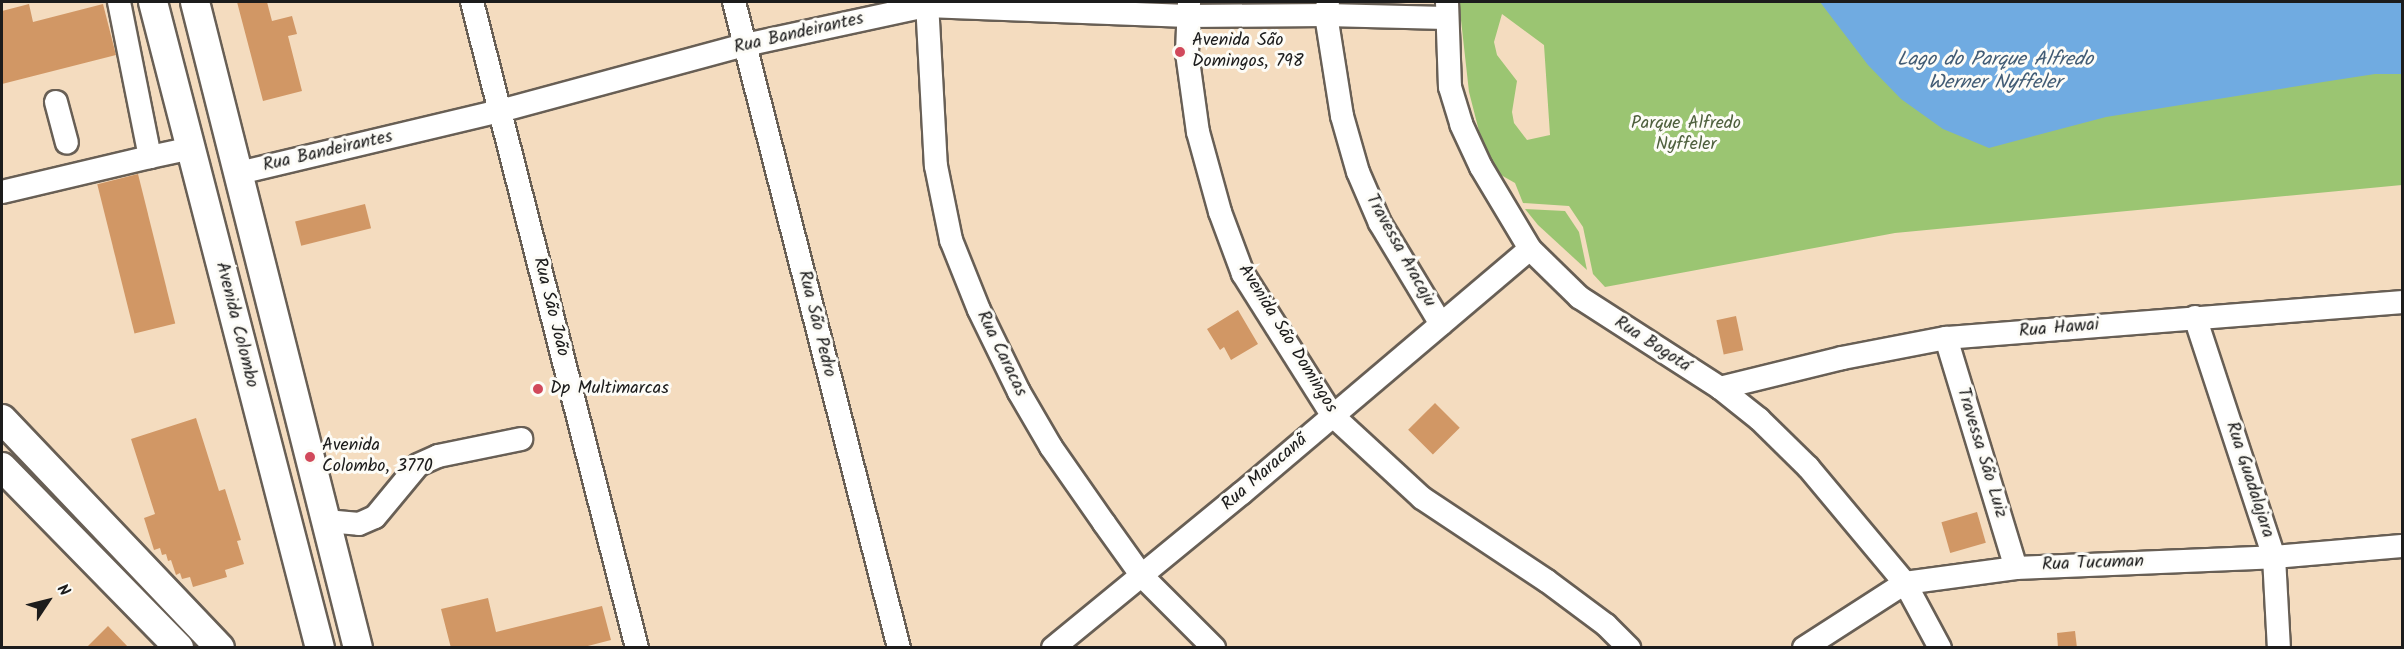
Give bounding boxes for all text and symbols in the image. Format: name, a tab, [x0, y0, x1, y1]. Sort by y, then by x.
street label: Rua Bandeirantes	[732, 9, 866, 59]
place label: Avenida São Domingos, 798	[1192, 31, 1304, 74]
marker: Avenida São Domingos, 798	[1173, 45, 1187, 59]
water label: Lago do Parque Alfredo Werner Nyffeler	[1897, 49, 2093, 96]
park label: Parque Alfredo Nyffeler	[1631, 114, 1741, 156]
street label: Rua Bandeirantes	[261, 127, 395, 177]
street label: Travessa Aracaju	[1360, 191, 1440, 311]
street label: Rua São João	[527, 255, 573, 359]
street label: Avenida Colombo	[210, 260, 262, 390]
street label: Avenida São Domingos	[1233, 261, 1341, 417]
street label: Rua São Pedro	[792, 268, 840, 380]
street label: Rua Caracas	[971, 308, 1031, 400]
street label: Rua Bogotá	[1610, 312, 1694, 378]
street label: Rua Hawai	[2018, 315, 2100, 343]
place label: Dp Multimarcas	[550, 378, 669, 400]
marker: Dp Multimarcas	[531, 382, 545, 396]
street label: Travessa São Luiz	[1951, 385, 2011, 521]
street label: Rua Guadalajara	[2220, 419, 2278, 541]
street label: Rua Maracanã	[1218, 430, 1312, 516]
place label: Avenida Colombo, 3770	[322, 436, 433, 478]
marker: Avenida Colombo, 3770	[303, 450, 317, 464]
street label: Rua Tucuman	[2042, 551, 2144, 577]
north arrow	[18, 571, 78, 631]
text: N	[50, 579, 76, 602]

